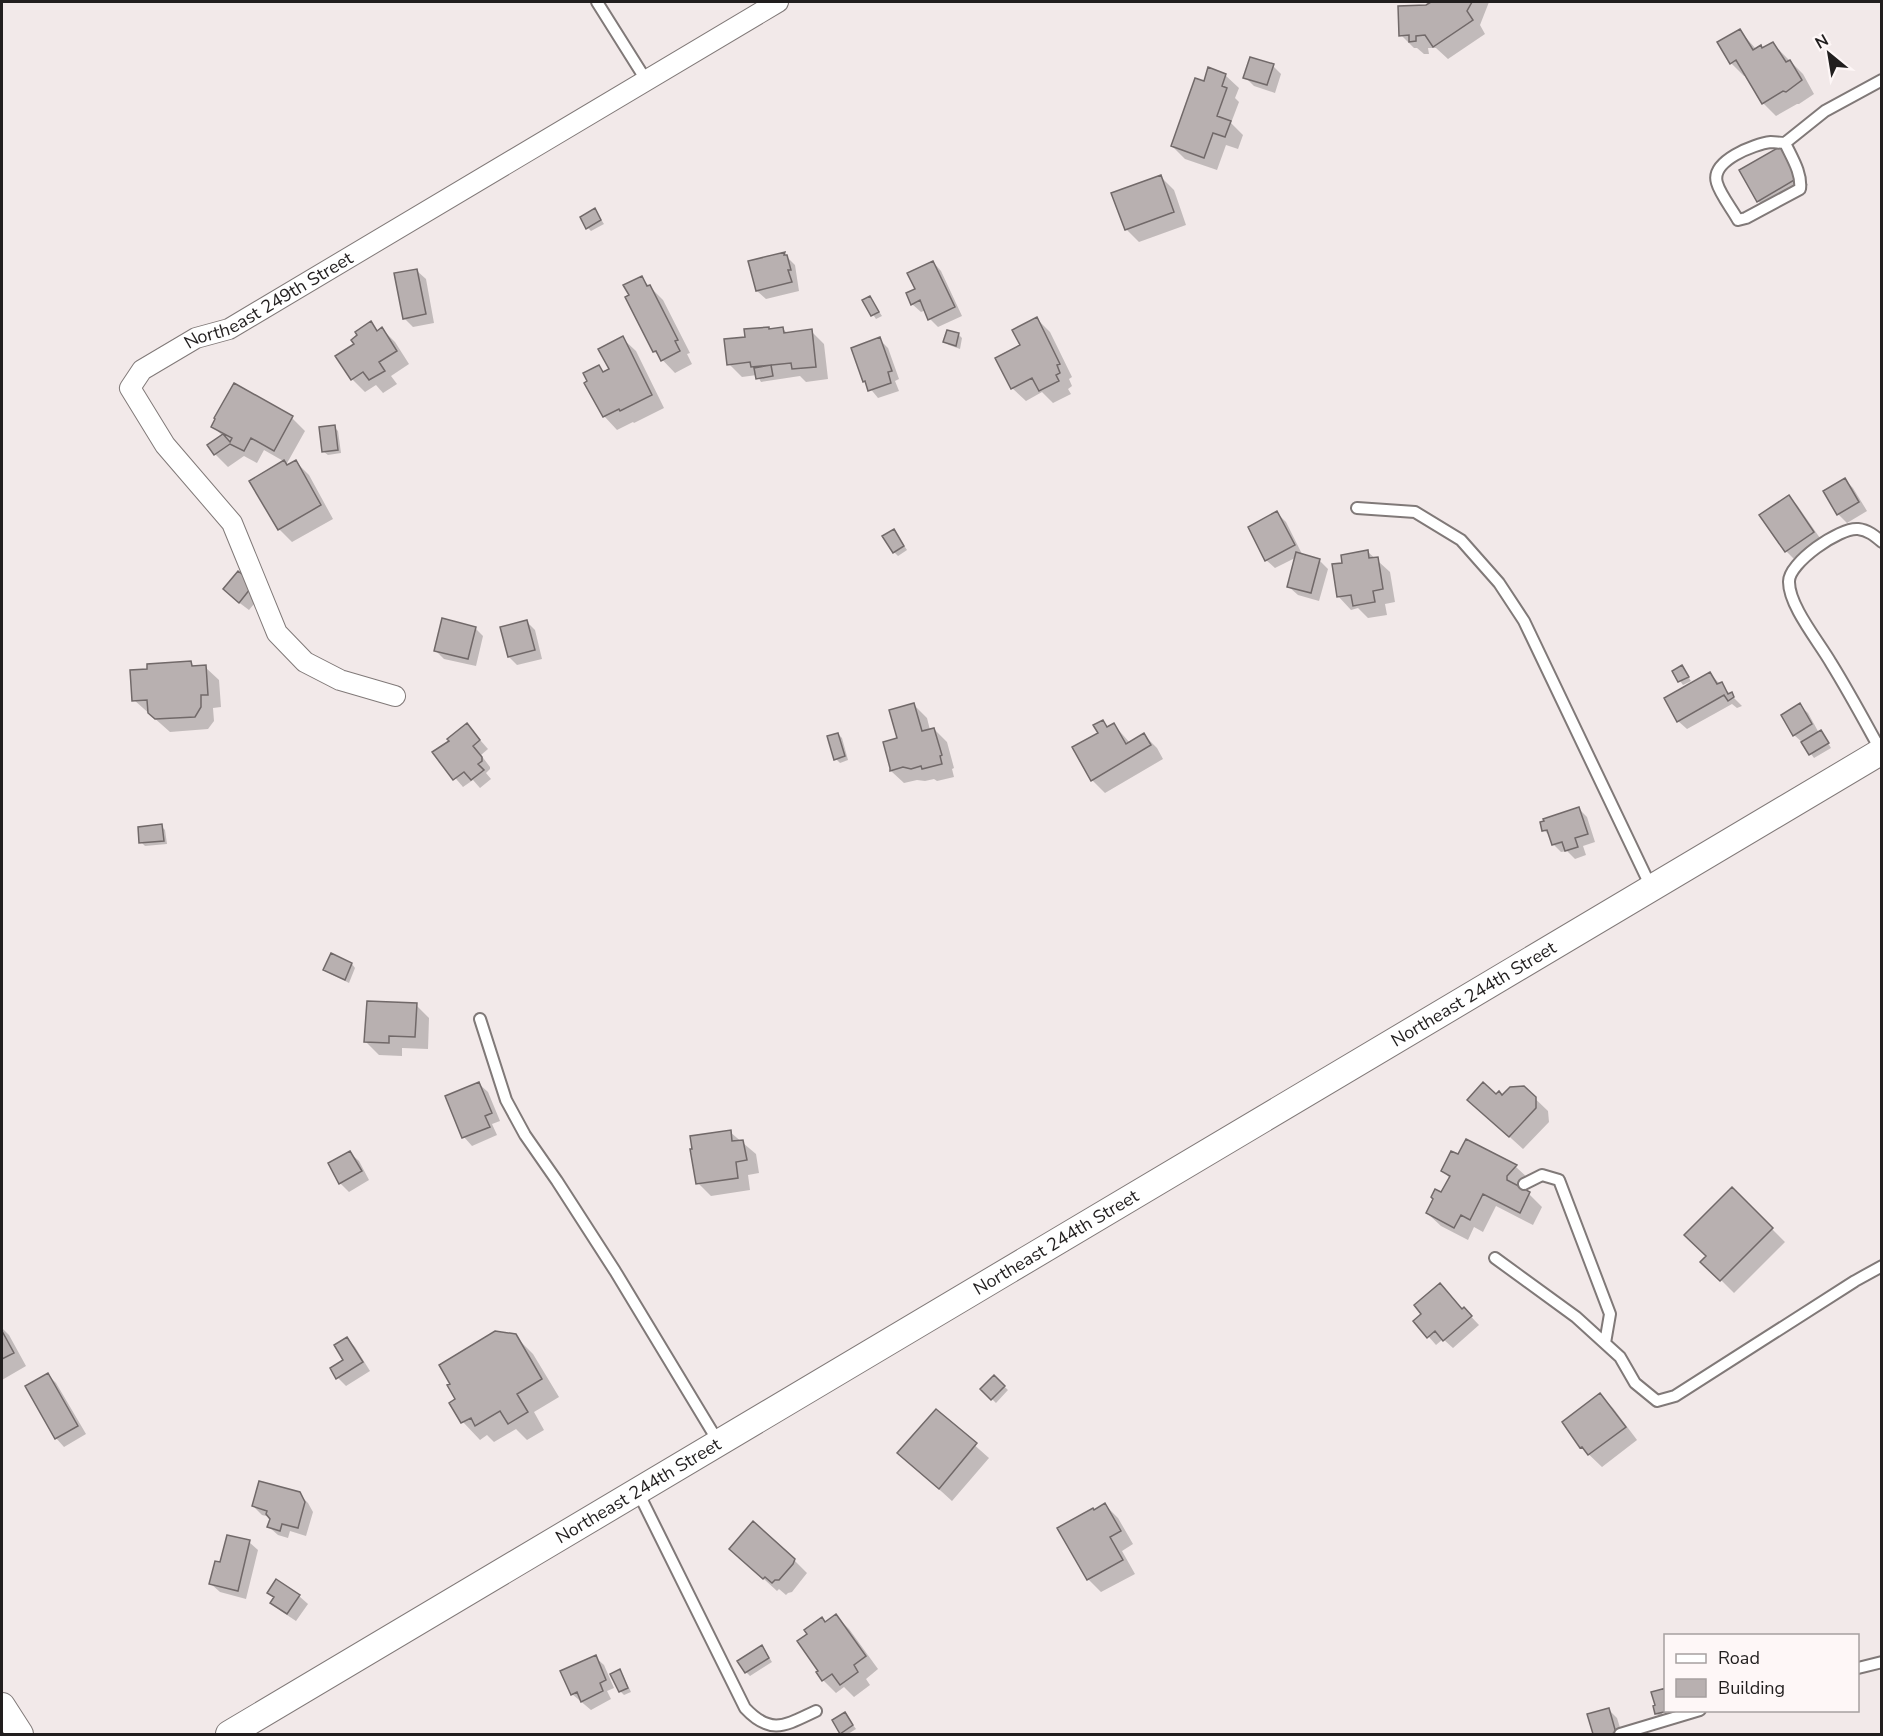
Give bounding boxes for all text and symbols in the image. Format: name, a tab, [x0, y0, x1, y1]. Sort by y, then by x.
north arrow	[1799, 24, 1859, 84]
text: N	[1811, 29, 1833, 54]
street label: Northeast 249th Street	[180, 246, 358, 354]
street label: Northeast 244th Street	[1387, 935, 1561, 1052]
street label: Northeast 244th Street	[969, 1184, 1143, 1301]
street label: Northeast 244th Street	[551, 1432, 726, 1549]
legend	[1664, 1634, 1859, 1712]
text: Road	[1718, 1646, 1760, 1670]
text: Building	[1718, 1676, 1785, 1700]

